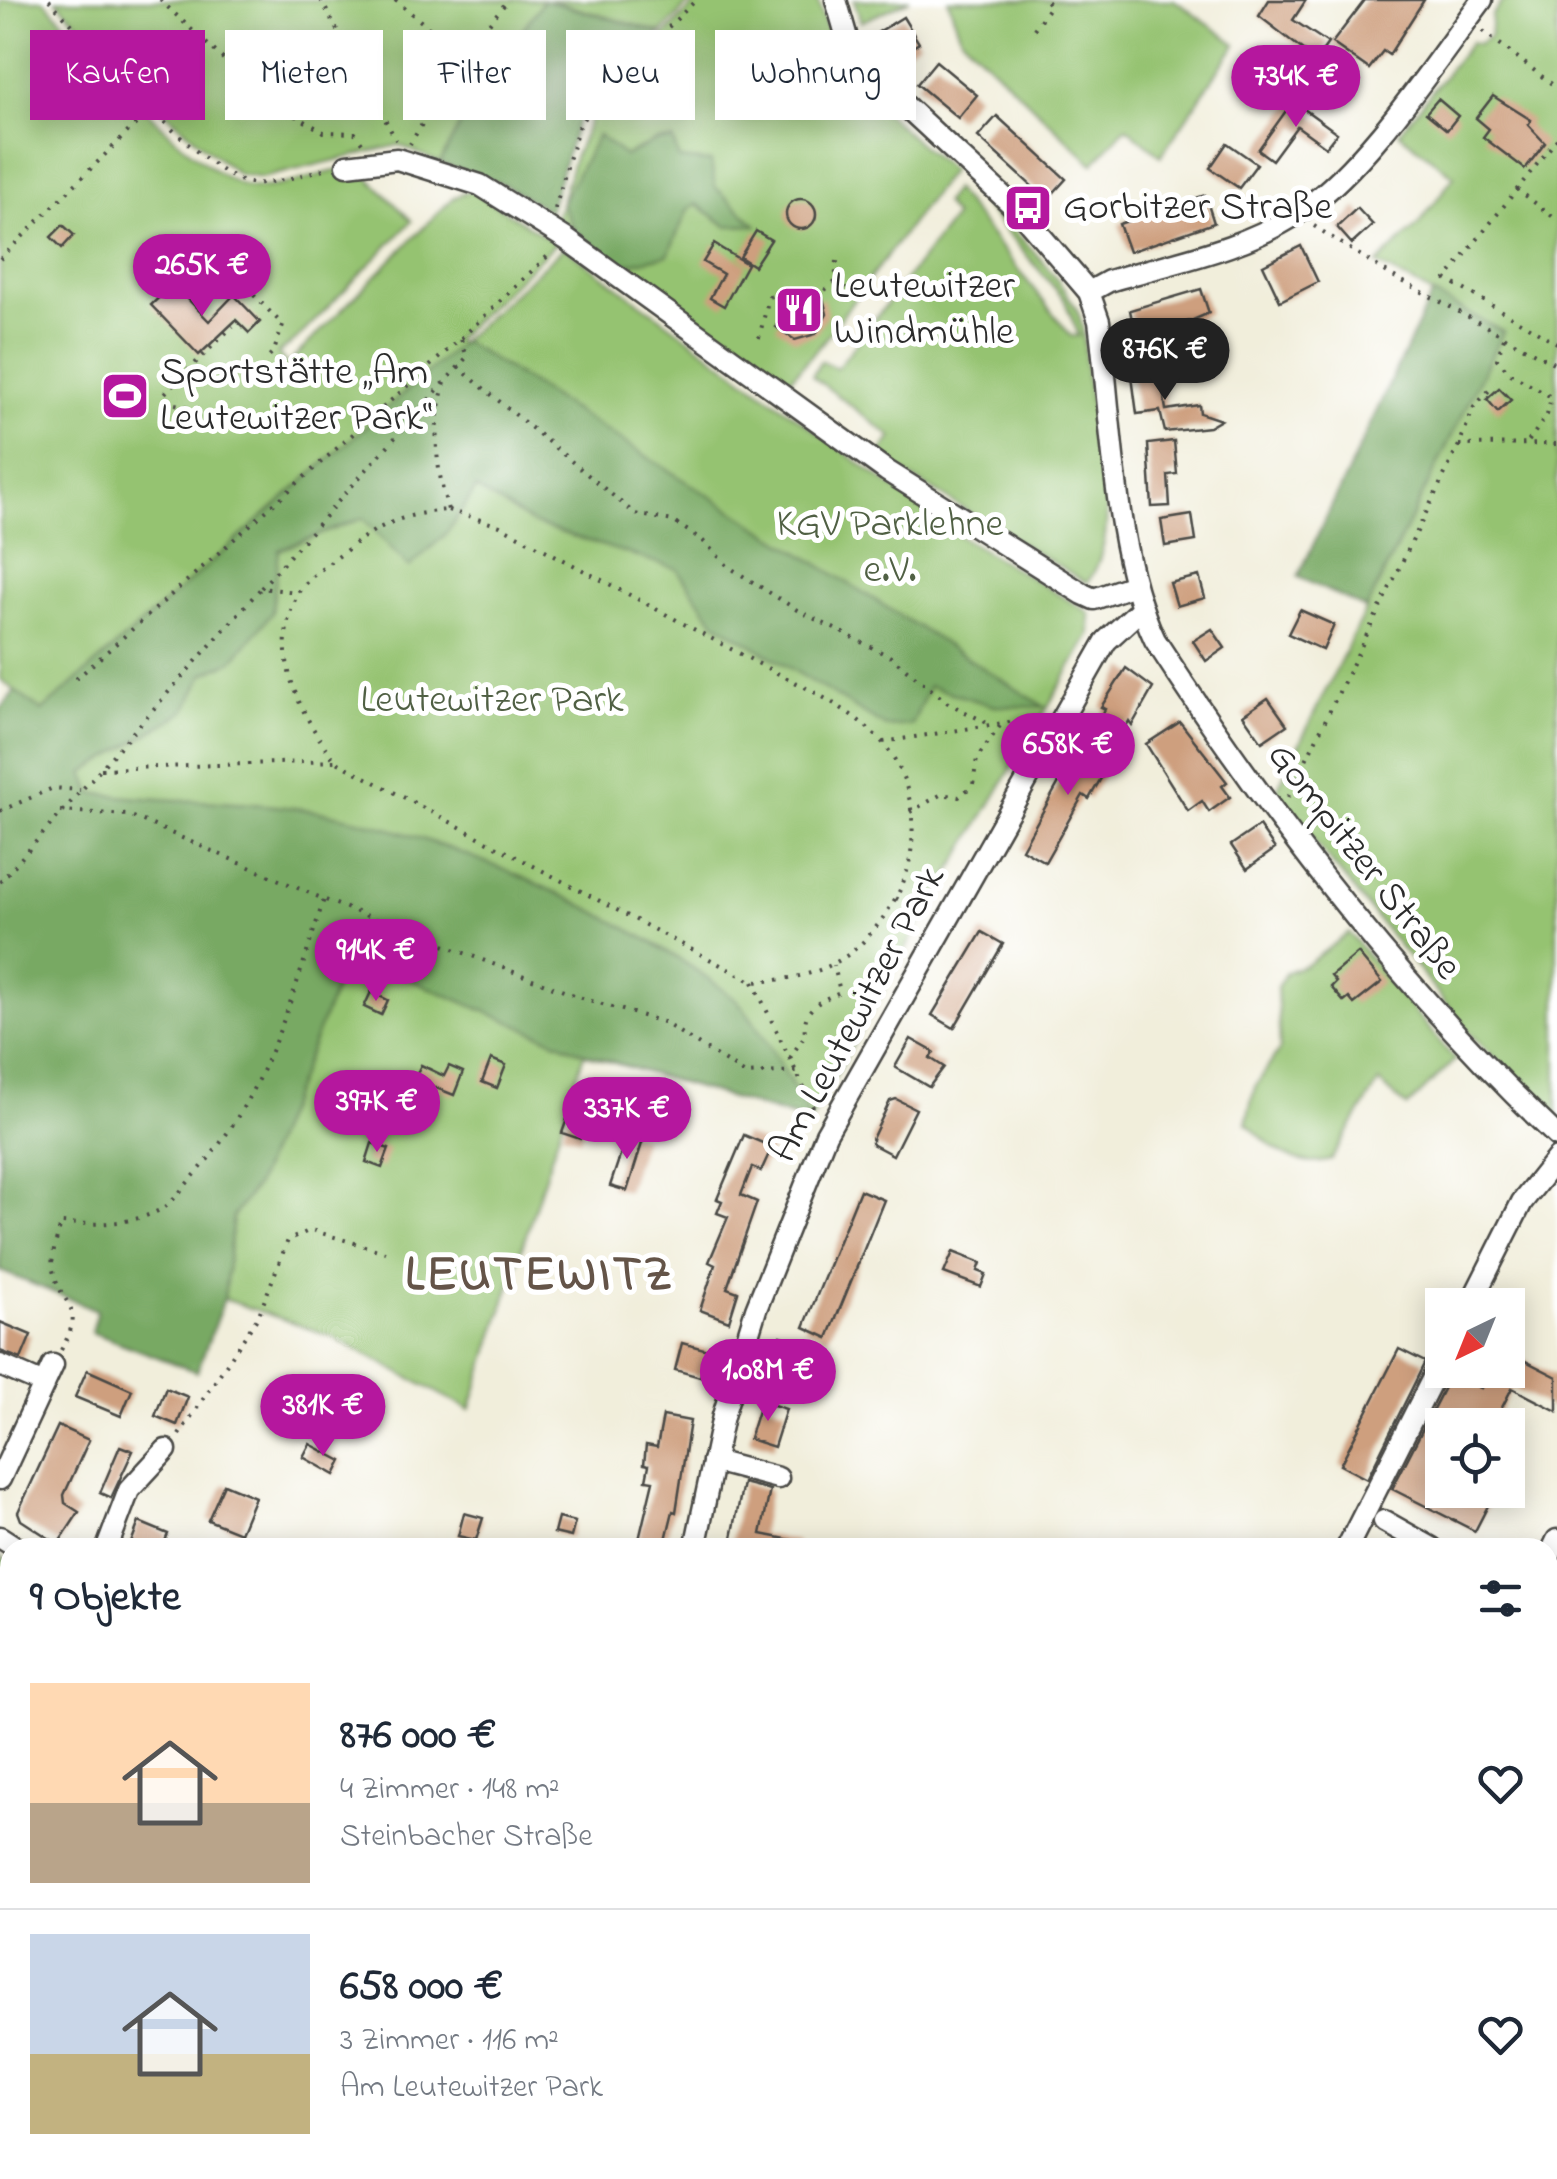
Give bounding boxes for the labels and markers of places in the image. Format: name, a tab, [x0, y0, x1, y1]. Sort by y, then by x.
pin: 734K €	[1215, 45, 1377, 130]
place label: Gorbitzer Straße	[1063, 179, 1332, 238]
bus stop icon: Gorbitzer Straße	[1002, 182, 1054, 234]
pin: 265K €	[121, 234, 283, 319]
place label: Leutewitzer Windmühle	[834, 258, 1015, 363]
restaurant icon: Leutewitzer Windmühle	[773, 284, 825, 336]
pin: 876K €	[1084, 318, 1246, 403]
place label: Sportstätte „Am Leutewitzer Park“	[160, 344, 432, 449]
sports icon: Sportstätte „Am Leutewitzer Park“	[99, 370, 151, 422]
pin: 658K €	[987, 713, 1149, 798]
pin: 914K €	[295, 919, 457, 1004]
pin: 397K €	[296, 1070, 458, 1155]
pin: 337K €	[546, 1077, 708, 1162]
pin: 1.08M €	[676, 1339, 860, 1424]
pin: 381K €	[242, 1374, 404, 1459]

